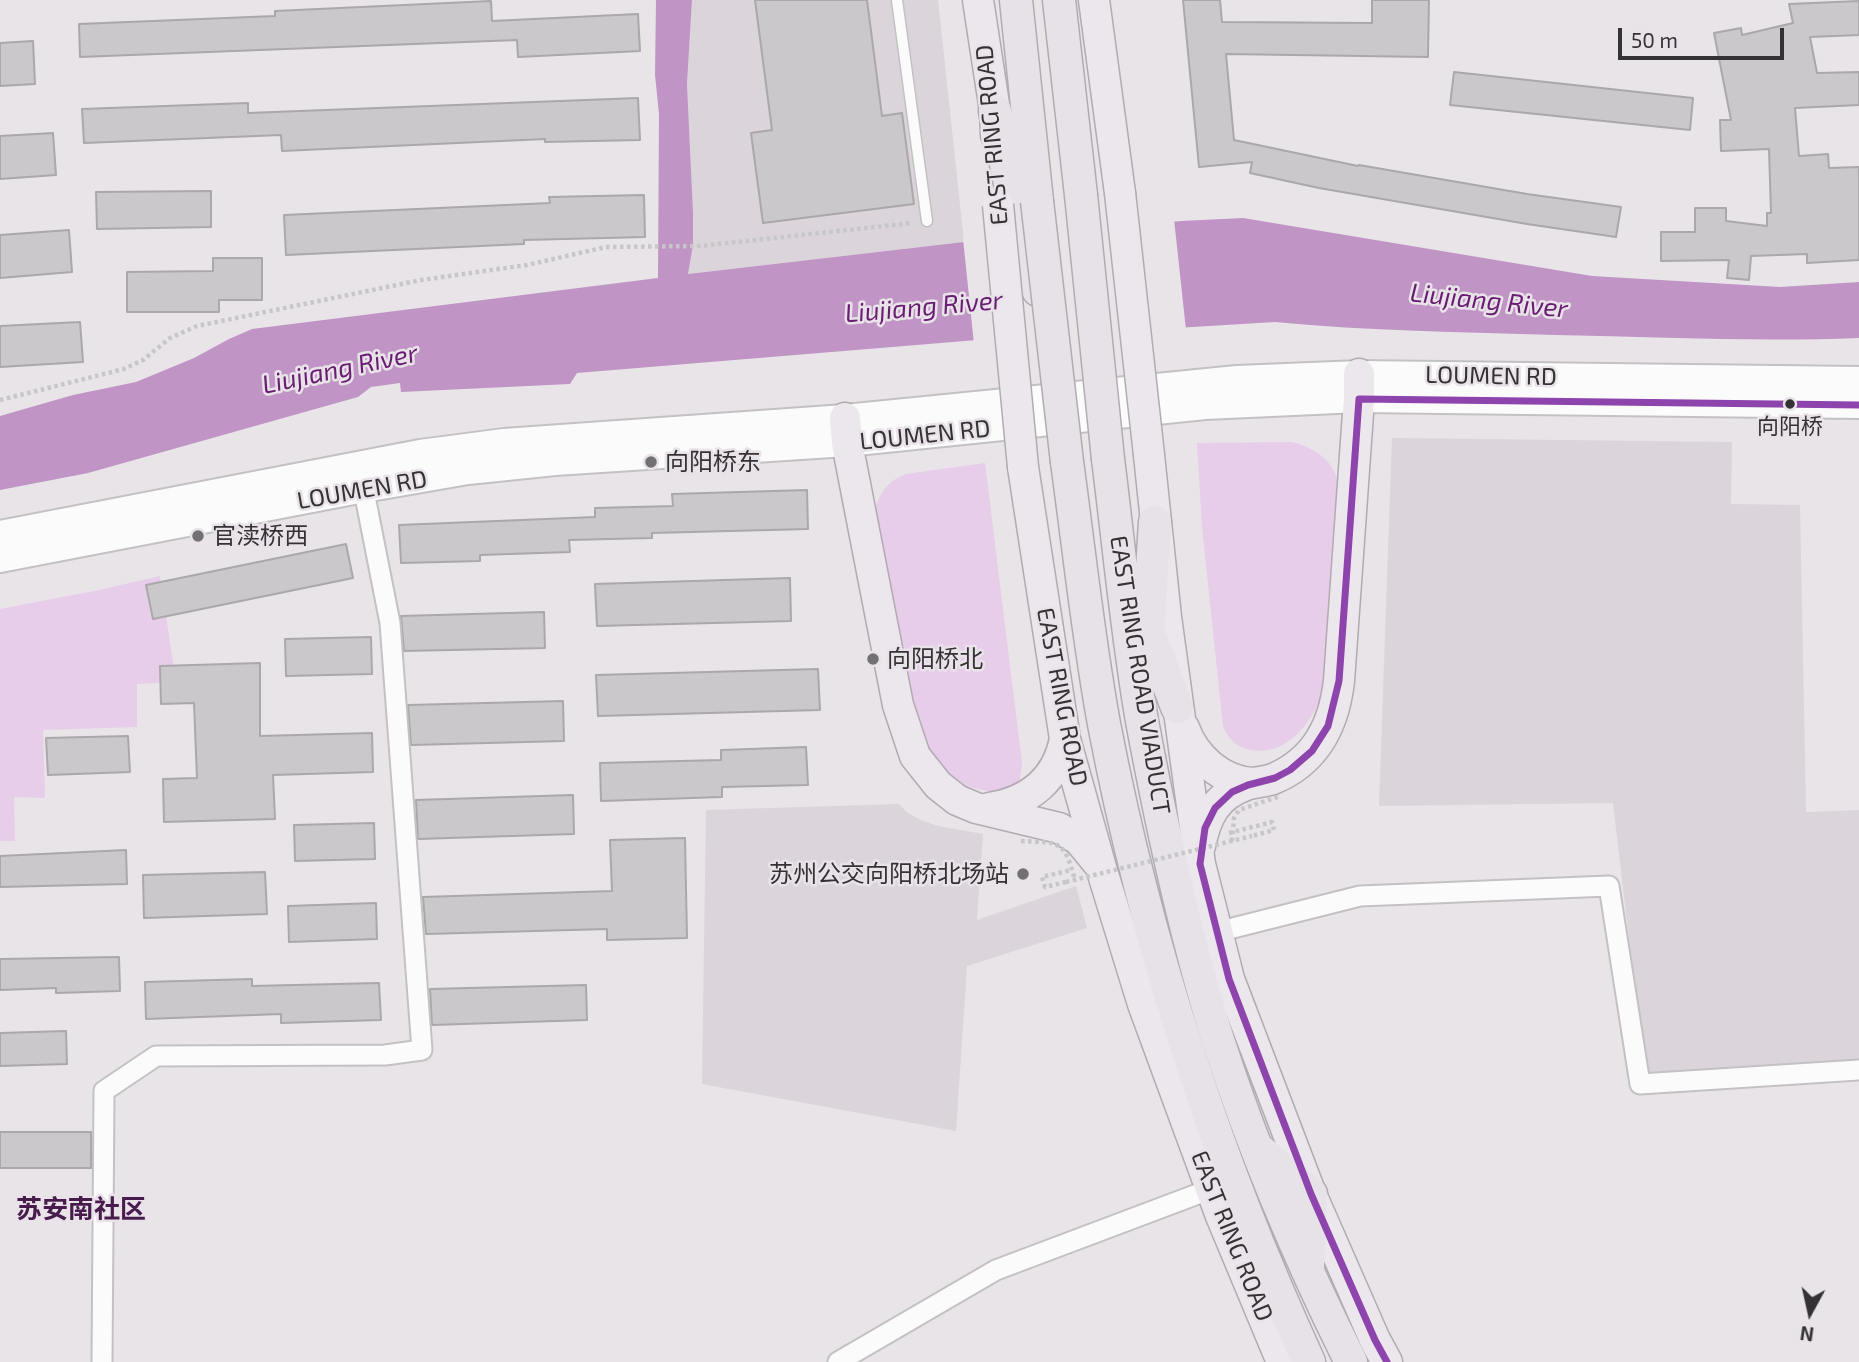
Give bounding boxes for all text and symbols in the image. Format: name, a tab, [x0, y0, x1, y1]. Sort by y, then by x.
scale bar	[1621, 14, 1787, 58]
text: 50 m	[1631, 27, 1678, 52]
street label: EAST RING ROAD	[970, 43, 1014, 227]
water label: Liujiang River	[1409, 277, 1569, 325]
water label: Liujiang River	[844, 285, 1004, 329]
water label: Liujiang River	[259, 337, 421, 401]
street label: LOUMEN RD	[1425, 360, 1557, 392]
marker: 向阳桥	[1783, 397, 1797, 411]
street label: LOUMEN RD	[858, 414, 992, 456]
place label: 向阳桥	[1757, 414, 1823, 440]
place label: 向阳桥东	[665, 448, 761, 476]
marker: 向阳桥东	[643, 454, 659, 470]
street label: LOUMEN RD	[295, 464, 429, 516]
place label: 官渎桥西	[212, 522, 308, 550]
marker: 官渎桥西	[190, 528, 206, 544]
street label: EAST RING ROAD VIADUCT	[1104, 534, 1176, 816]
street label: EAST RING ROAD	[1031, 605, 1093, 789]
place label: 向阳桥北	[887, 645, 983, 673]
marker: 向阳桥北	[865, 651, 881, 667]
place label: 苏州公交向阳桥北场站	[769, 860, 1009, 888]
marker: 苏州公交向阳桥北场站	[1015, 866, 1031, 882]
street label: EAST RING ROAD	[1185, 1147, 1279, 1325]
district label: 苏安南社区	[16, 1193, 146, 1225]
north arrow	[1775, 1278, 1845, 1348]
text: N	[1799, 1322, 1815, 1347]

